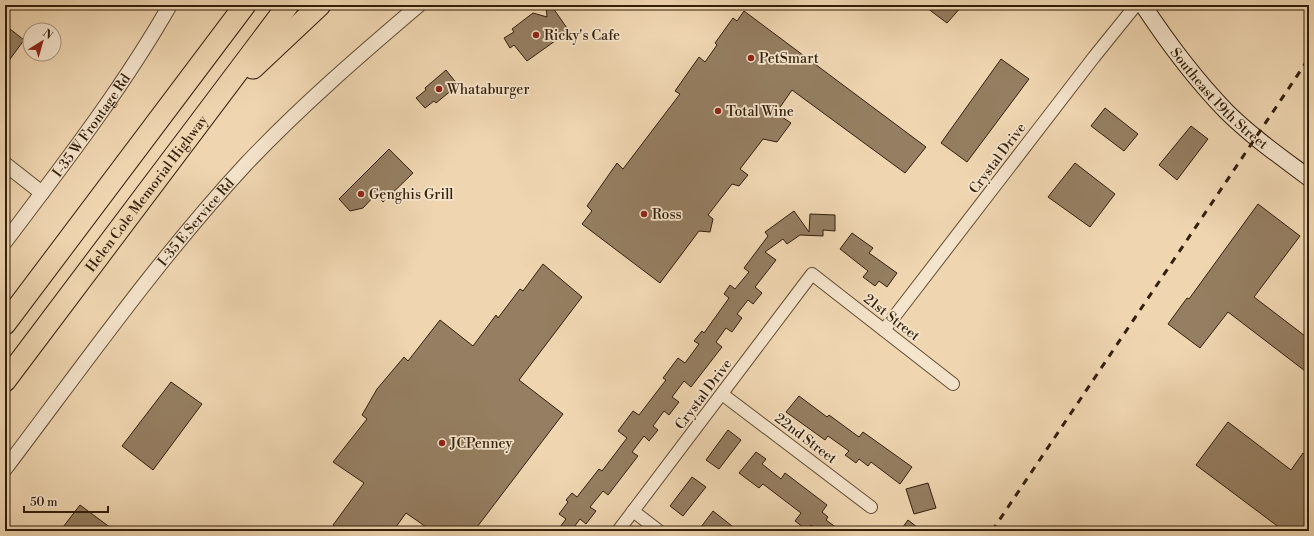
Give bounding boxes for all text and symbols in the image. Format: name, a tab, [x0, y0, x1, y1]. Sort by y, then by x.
north arrow	[22, 22, 62, 62]
text: N	[40, 27, 55, 43]
place label: Ricky's Cafe	[544, 27, 620, 45]
marker: Ricky's Cafe	[531, 30, 541, 40]
street label: Southeast 19th Street	[1166, 44, 1271, 154]
place label: PetSmart	[759, 50, 819, 68]
marker: PetSmart	[746, 53, 756, 63]
street label: I-35 W Frontage Rd	[49, 71, 135, 181]
place label: Whataburger	[446, 81, 530, 99]
marker: Whataburger	[434, 84, 444, 94]
place label: Total Wine	[726, 103, 794, 121]
marker: Total Wine	[713, 106, 723, 116]
street label: Helen Cole Memorial Highway	[82, 112, 212, 276]
street label: Crystal Drive	[965, 120, 1030, 198]
street label: I-35 E Service Rd	[154, 175, 239, 270]
place label: Genghis Grill	[369, 186, 454, 204]
marker: Genghis Grill	[356, 189, 366, 199]
place label: Ross	[652, 206, 682, 224]
marker: Ross	[639, 209, 649, 219]
street label: 21st Street	[860, 290, 923, 345]
street label: Crystal Drive	[671, 356, 736, 434]
street label: 22nd Street	[771, 410, 840, 468]
place label: JCPenney	[449, 435, 513, 453]
marker: JCPenney	[437, 438, 447, 448]
scale bar	[24, 488, 108, 514]
text: 50 m	[30, 495, 58, 510]

